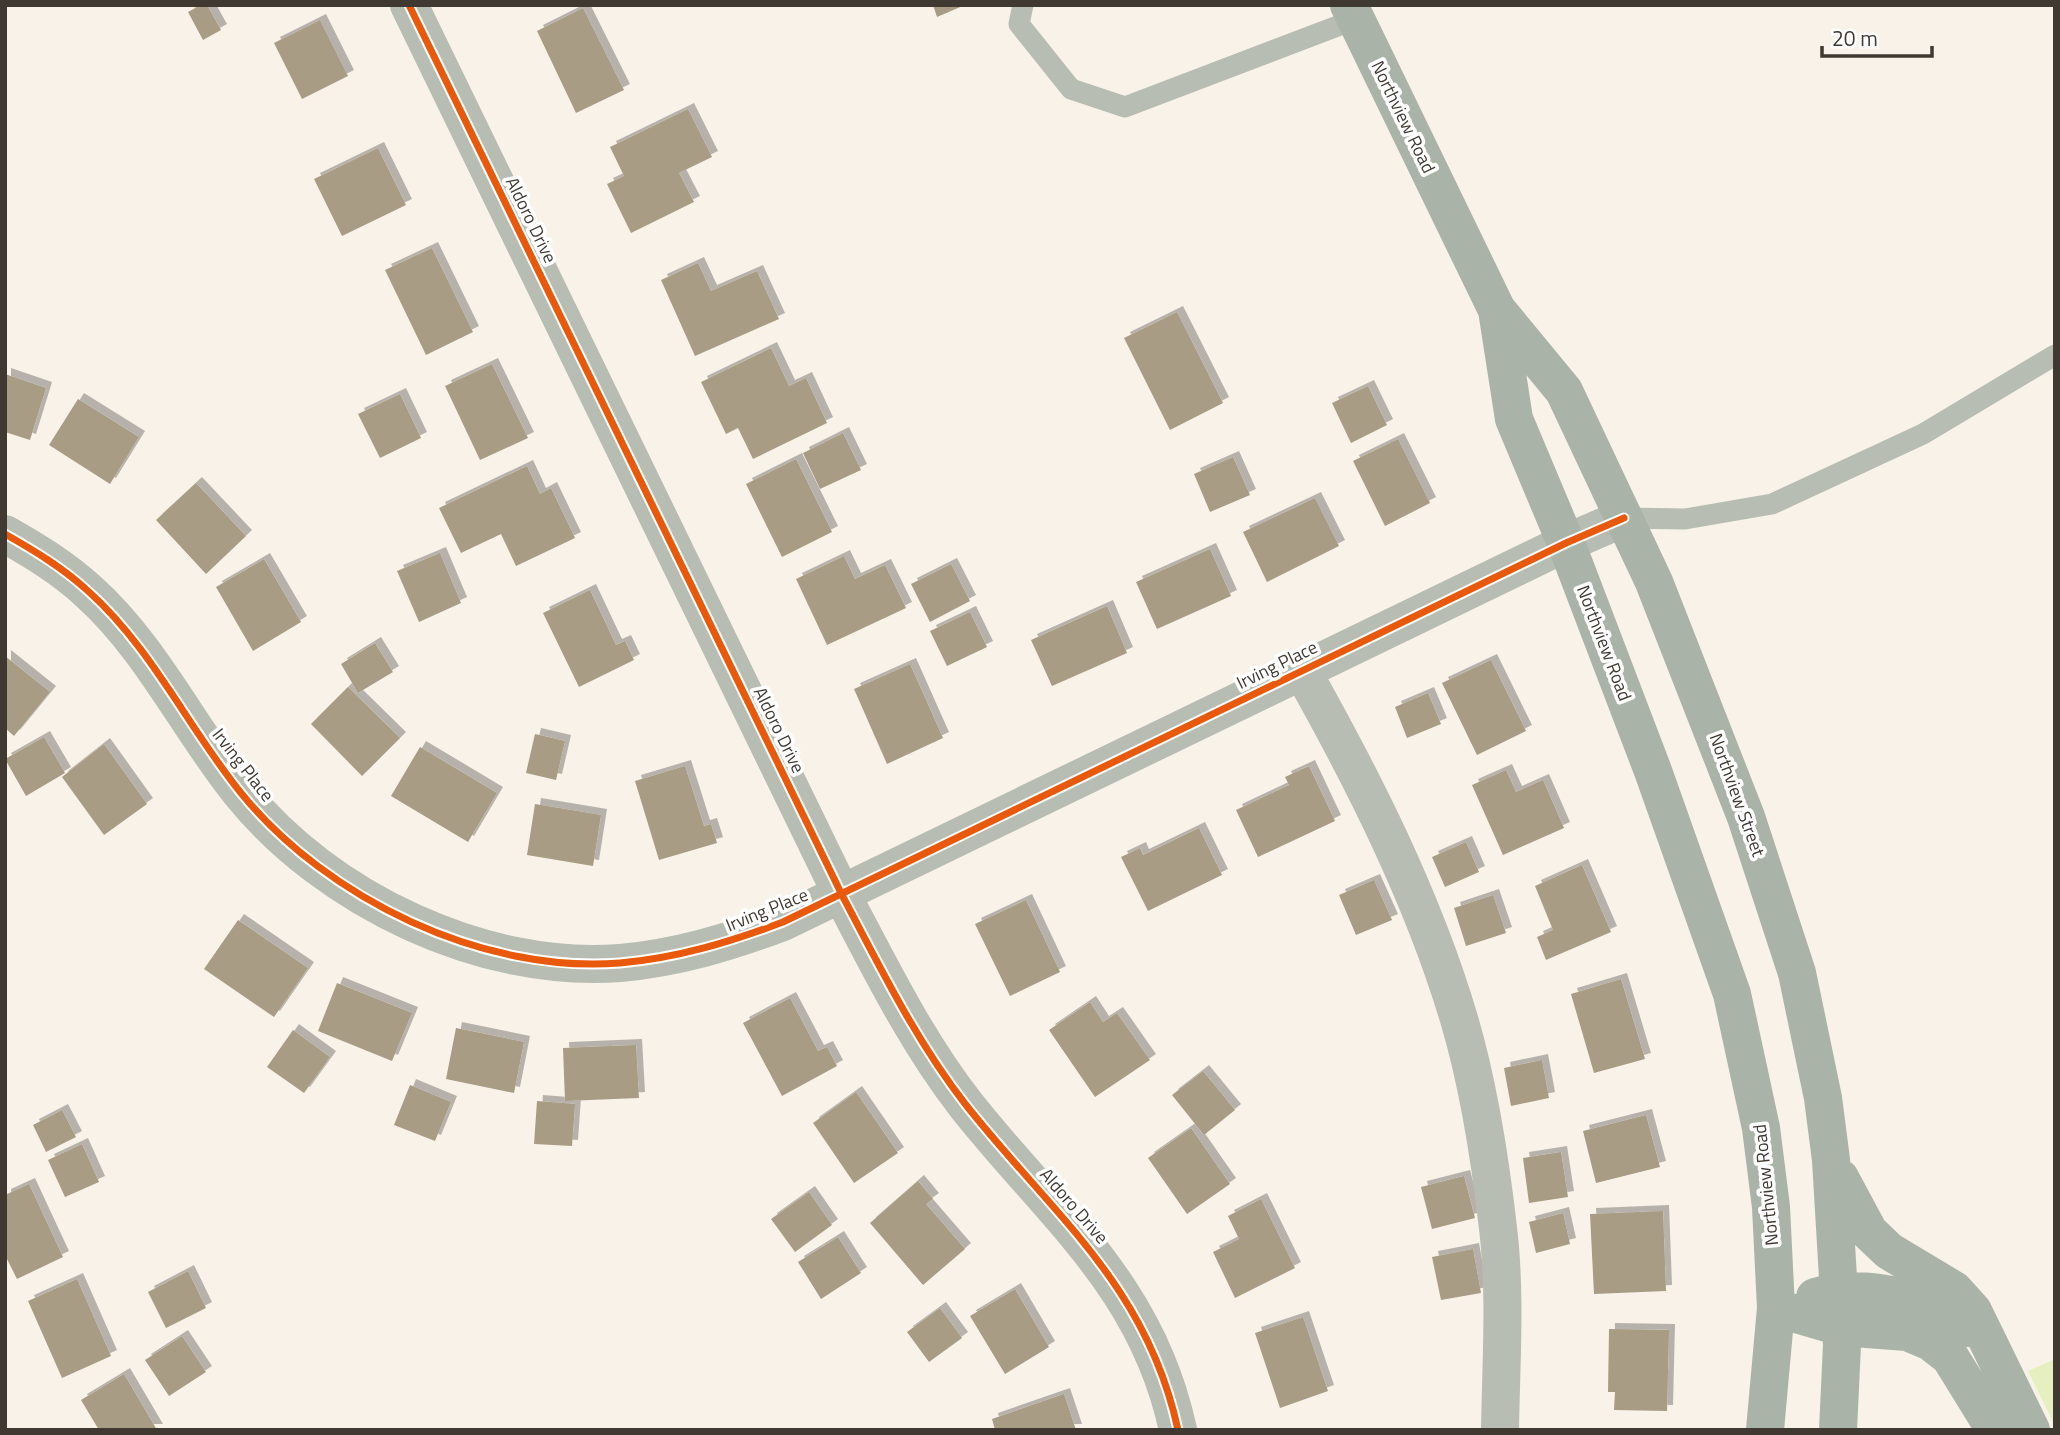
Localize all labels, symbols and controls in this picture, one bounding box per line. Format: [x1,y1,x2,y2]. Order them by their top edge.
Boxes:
scale bar [1822,14,1932,58]
text: 20 m [1832,22,1878,54]
street label: Northview Road [1365,56,1442,178]
street label: Aldoro Drive [499,172,564,267]
street label: Northview Road [1570,581,1639,705]
street label: Irving Place [1232,633,1322,696]
street label: Aldoro Drive [747,682,812,777]
street label: Irving Place [206,722,281,807]
street label: Northview Street [1703,729,1773,861]
street label: Irving Place [722,881,812,938]
street label: Northview Road [1746,1123,1785,1247]
street label: Aldoro Drive [1034,1162,1115,1250]

